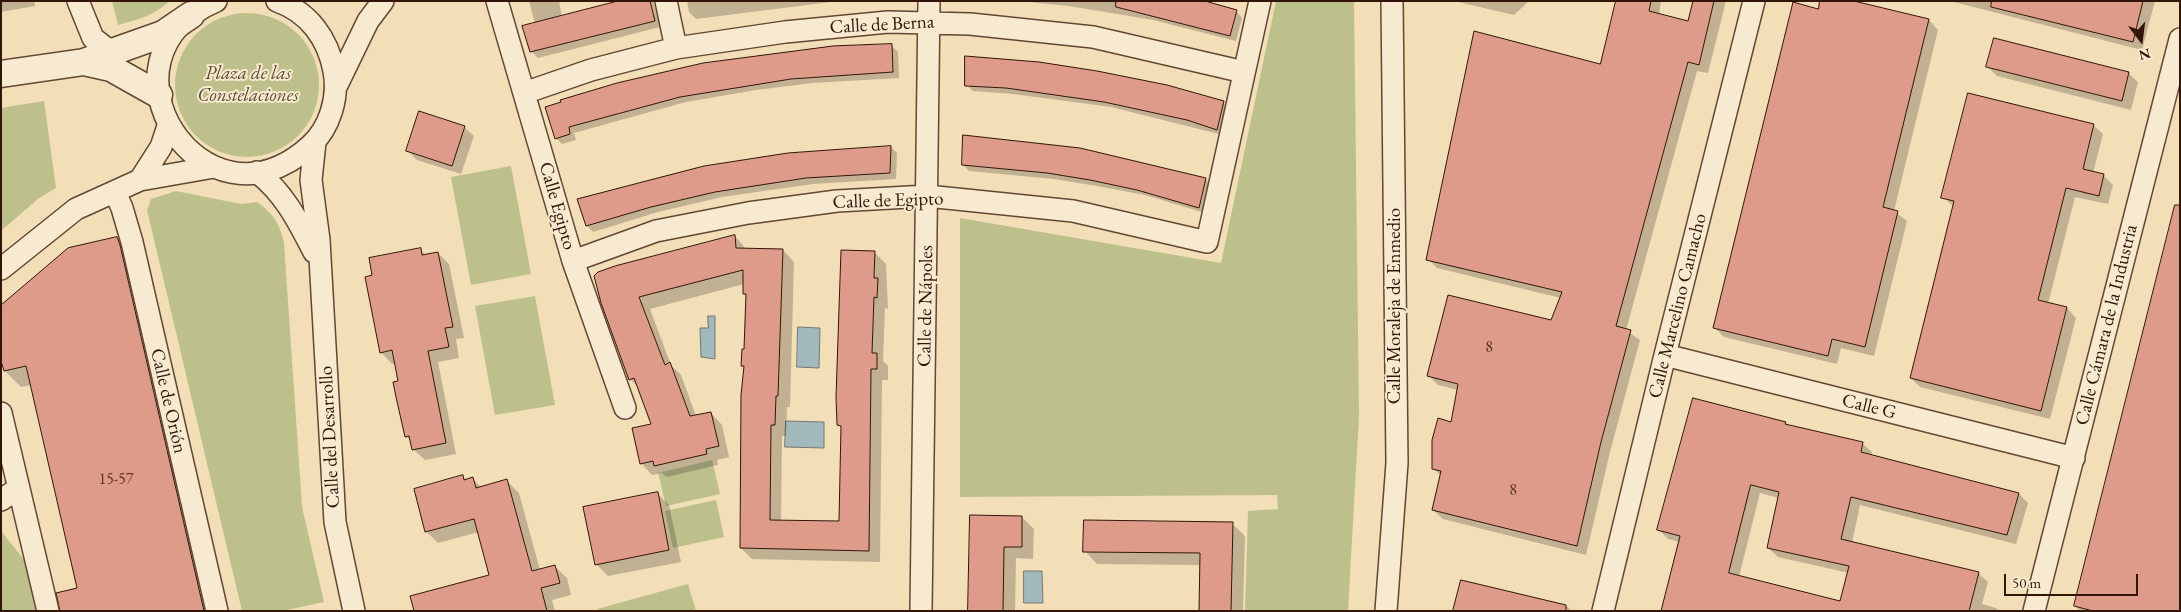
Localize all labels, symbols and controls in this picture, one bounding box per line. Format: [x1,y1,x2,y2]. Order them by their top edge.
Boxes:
street label: Calle de Berna [829,11,935,39]
north arrow [2116,15,2166,65]
text: N [2137,44,2153,65]
park label: Plaza de las Constelaciones [198,63,298,107]
street label: Calle Egipto [534,159,580,253]
street label: Calle de Egipto [832,188,944,214]
street label: Calle Moraleja de Enmedio [1384,208,1406,404]
street label: Calle Marcelino Camacho [1644,211,1712,401]
street label: Calle Cámara de la Industria [2071,222,2143,428]
street label: Calle de Nápoles [914,245,938,367]
house number: 8 [1485,338,1493,358]
street label: Calle de Orión [145,346,191,456]
street label: Calle del Desarrollo [315,365,345,509]
street label: Calle G [1839,389,1899,425]
house number: 15-57 [98,470,134,490]
house number: 8 [1509,481,1517,501]
scale bar [2006,564,2140,596]
text: 50 m [2012,573,2041,592]

